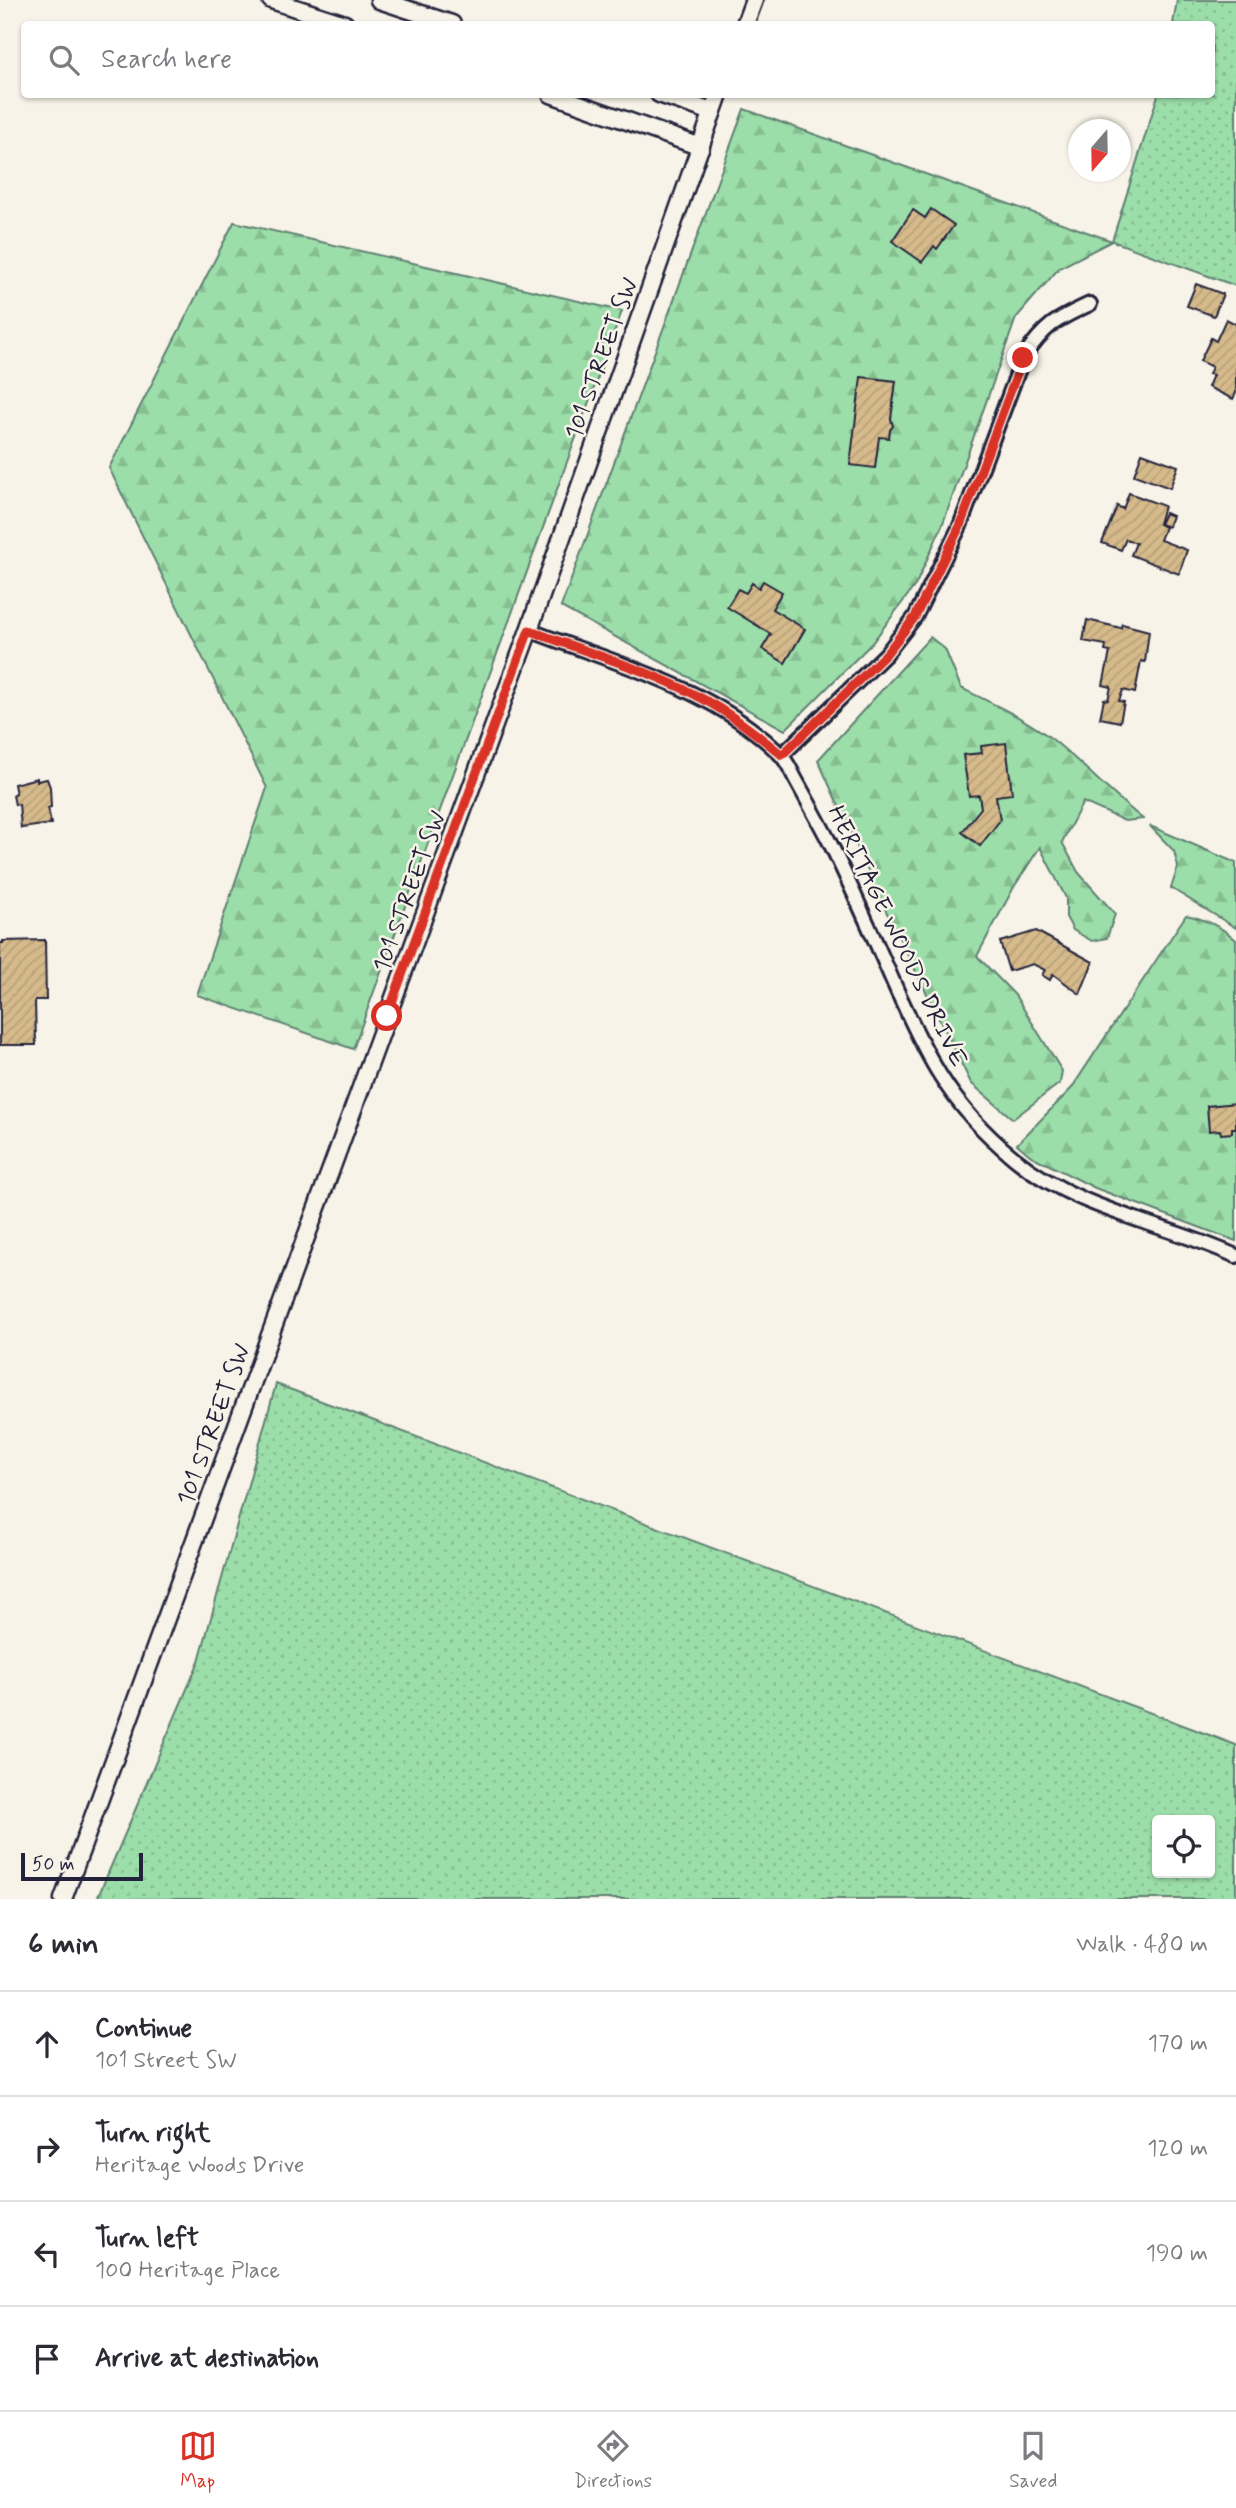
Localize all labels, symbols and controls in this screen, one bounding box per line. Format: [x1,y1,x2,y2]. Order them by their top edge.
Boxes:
search box [21,21,1215,98]
icon: search [45,41,83,79]
text: Search here [101,43,232,77]
north arrow [1068,119,1131,182]
street label: 101 STREET SW [559,274,646,443]
route end [1007,342,1038,373]
street label: HERITAGE WOODS DRIVE [820,801,974,1073]
street label: 101 STREET SW [367,807,454,976]
route start [371,1000,402,1031]
street label: 101 STREET SW [171,1340,258,1509]
map controls [1152,1815,1215,1878]
button: locate [1152,1815,1215,1878]
scale bar [21,1850,144,1882]
text: 50 m [32,1852,75,1877]
text: 6 min [28,1925,99,1964]
text: Walk · 480 m [1076,1930,1208,1960]
text: Continue [95,2012,192,2046]
icon: ahead [28,2025,66,2063]
text: 170 m [1148,2029,1208,2059]
text: 101 Street SW [95,2046,237,2076]
text: Turn right [95,2117,211,2151]
icon: right [28,2130,66,2168]
text: 120 m [1147,2134,1208,2164]
text: Heritage Woods Drive [95,2151,304,2181]
text: Turn left [95,2222,199,2256]
icon: left [28,2235,66,2273]
text: 190 m [1146,2239,1208,2269]
text: 100 Heritage Place [95,2256,280,2286]
icon: arrive [28,2340,66,2378]
text: Arrive at destination [95,2342,319,2376]
tab: Map [179,2427,217,2494]
tab: Directions [574,2427,652,2494]
tab: Saved [1009,2427,1057,2494]

